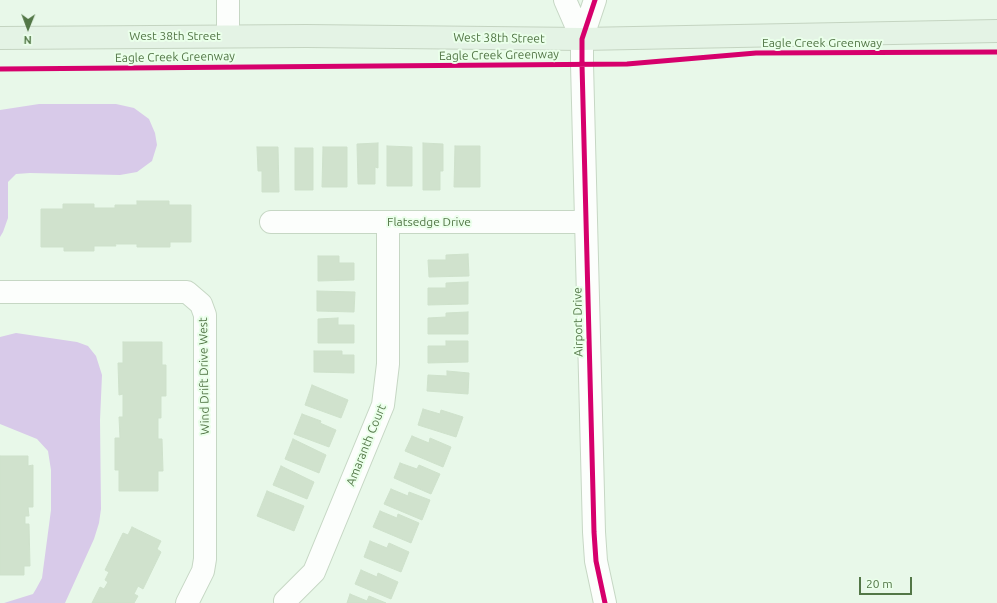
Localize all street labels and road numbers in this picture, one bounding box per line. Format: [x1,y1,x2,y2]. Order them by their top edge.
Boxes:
street label: West 38th Street [129,29,221,43]
street label: West 38th Street [453,30,545,46]
street label: Eagle Creek Greenway [762,36,882,50]
street label: Eagle Creek Greenway [439,47,559,63]
street label: Eagle Creek Greenway [115,49,235,65]
street label: Flatsedge Drive [387,215,471,229]
street label: Airport Drive [570,287,586,357]
street label: Wind Drift Drive West [196,317,212,435]
street label: Amaranth Court [343,402,389,488]

